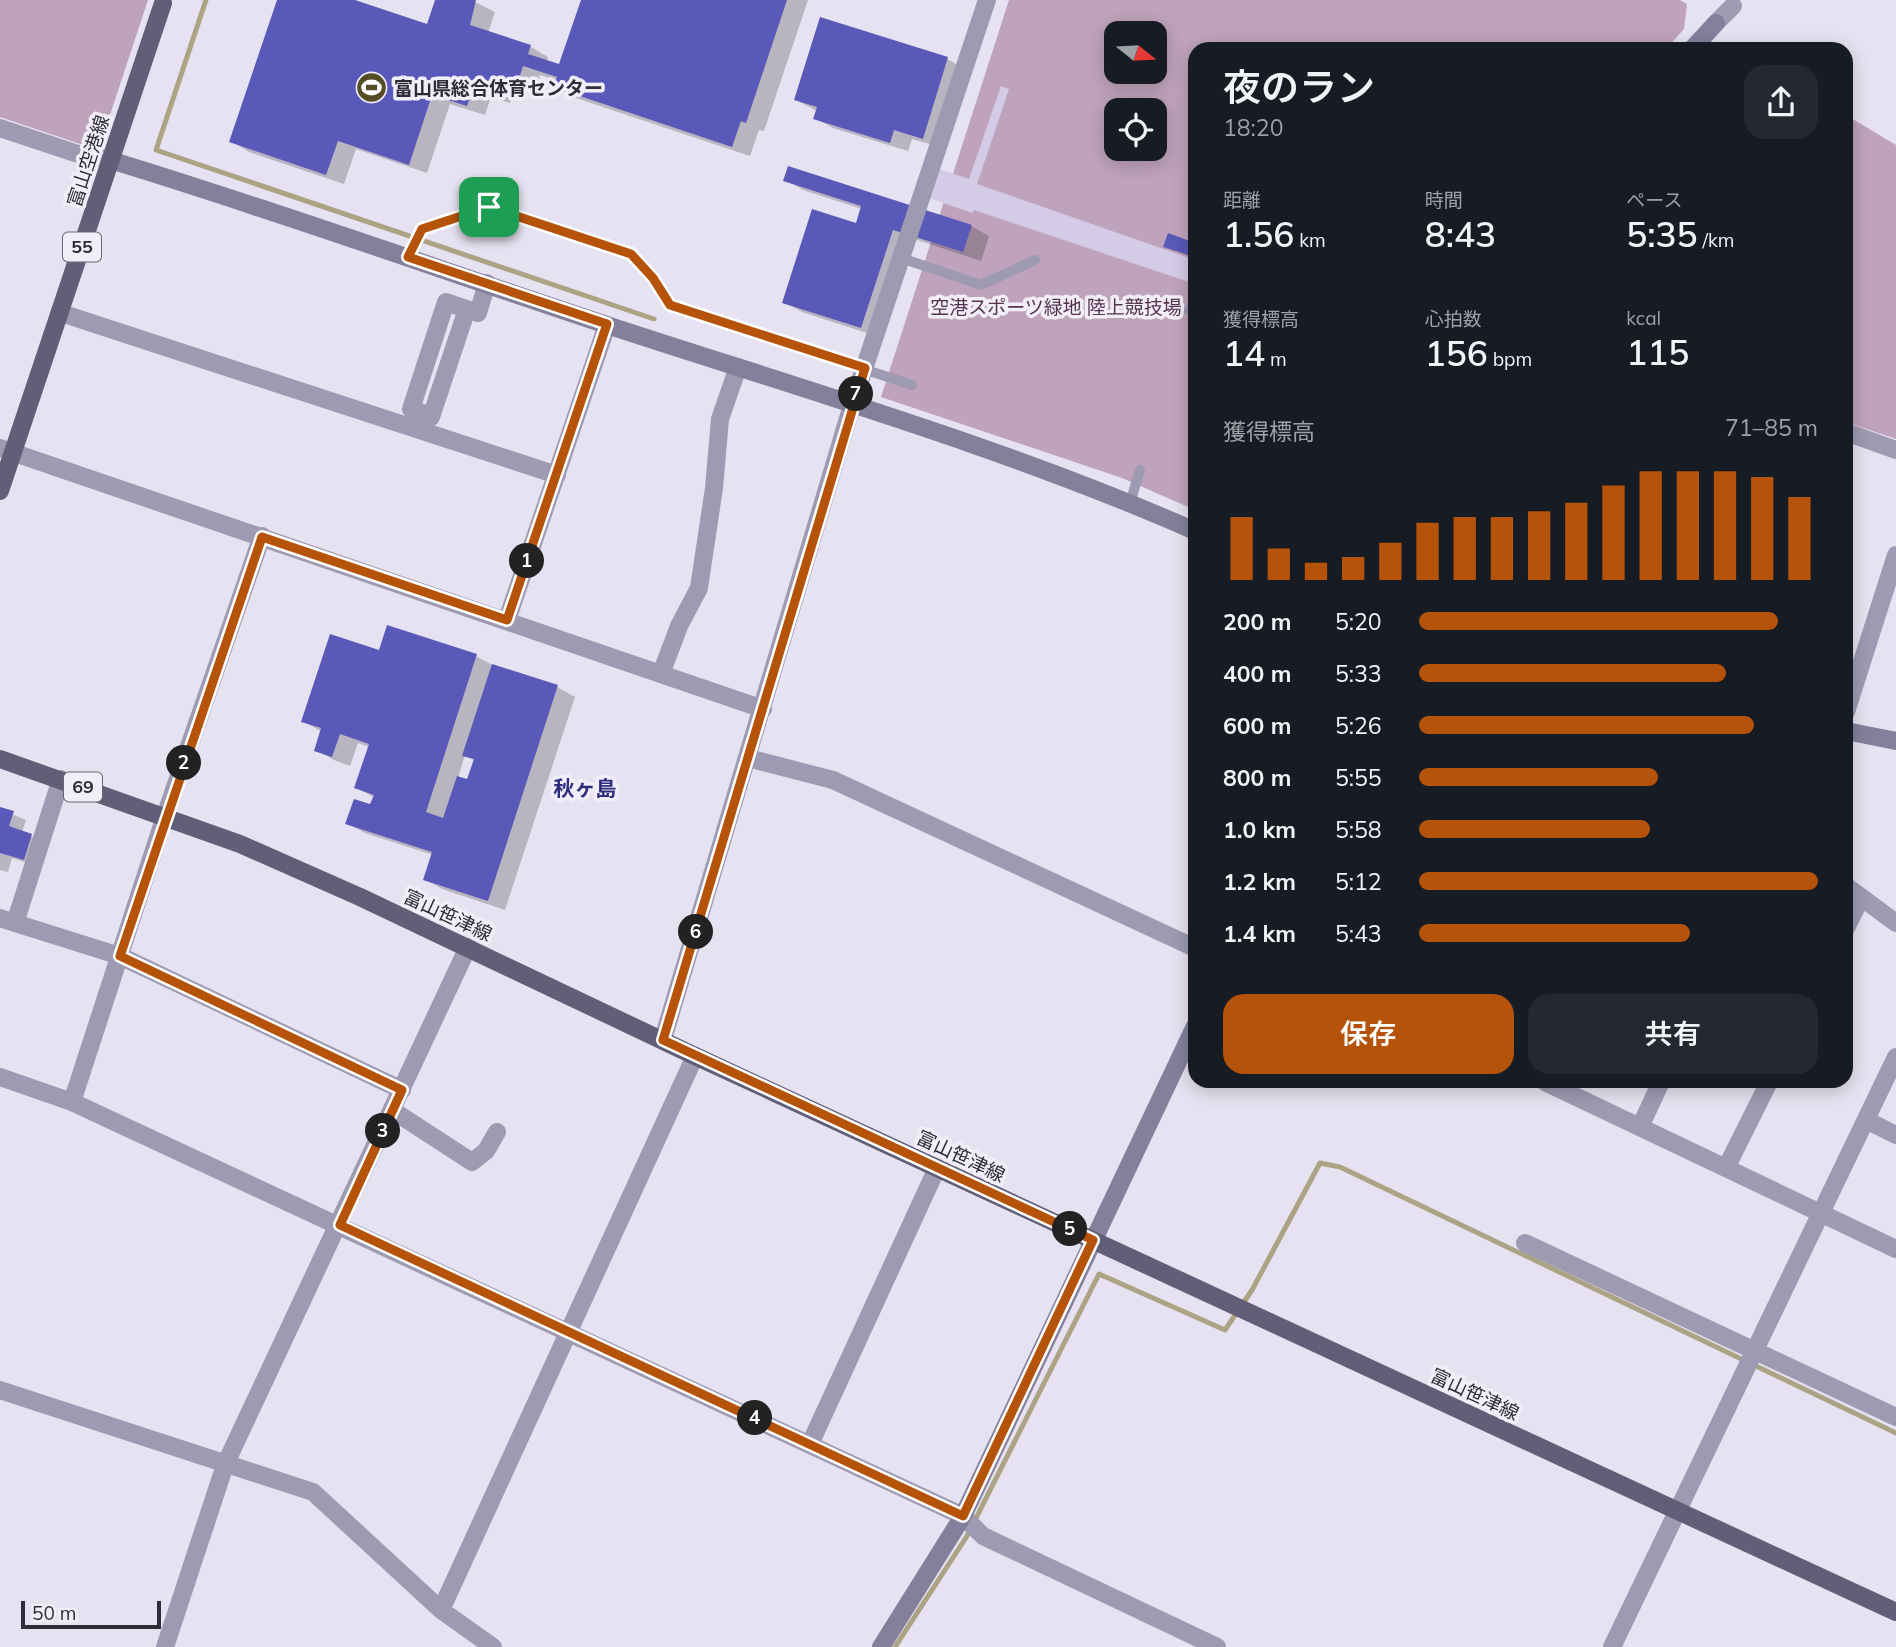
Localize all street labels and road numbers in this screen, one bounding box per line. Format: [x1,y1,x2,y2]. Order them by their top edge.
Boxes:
street label: 富山空港線 [62,112,114,210]
road number: 55 [63,232,101,262]
road number: 69 [64,772,102,802]
street label: 富山笹津線 [400,884,496,946]
street label: 富山笹津線 [913,1125,1009,1187]
street label: 富山笹津線 [1427,1363,1523,1425]

